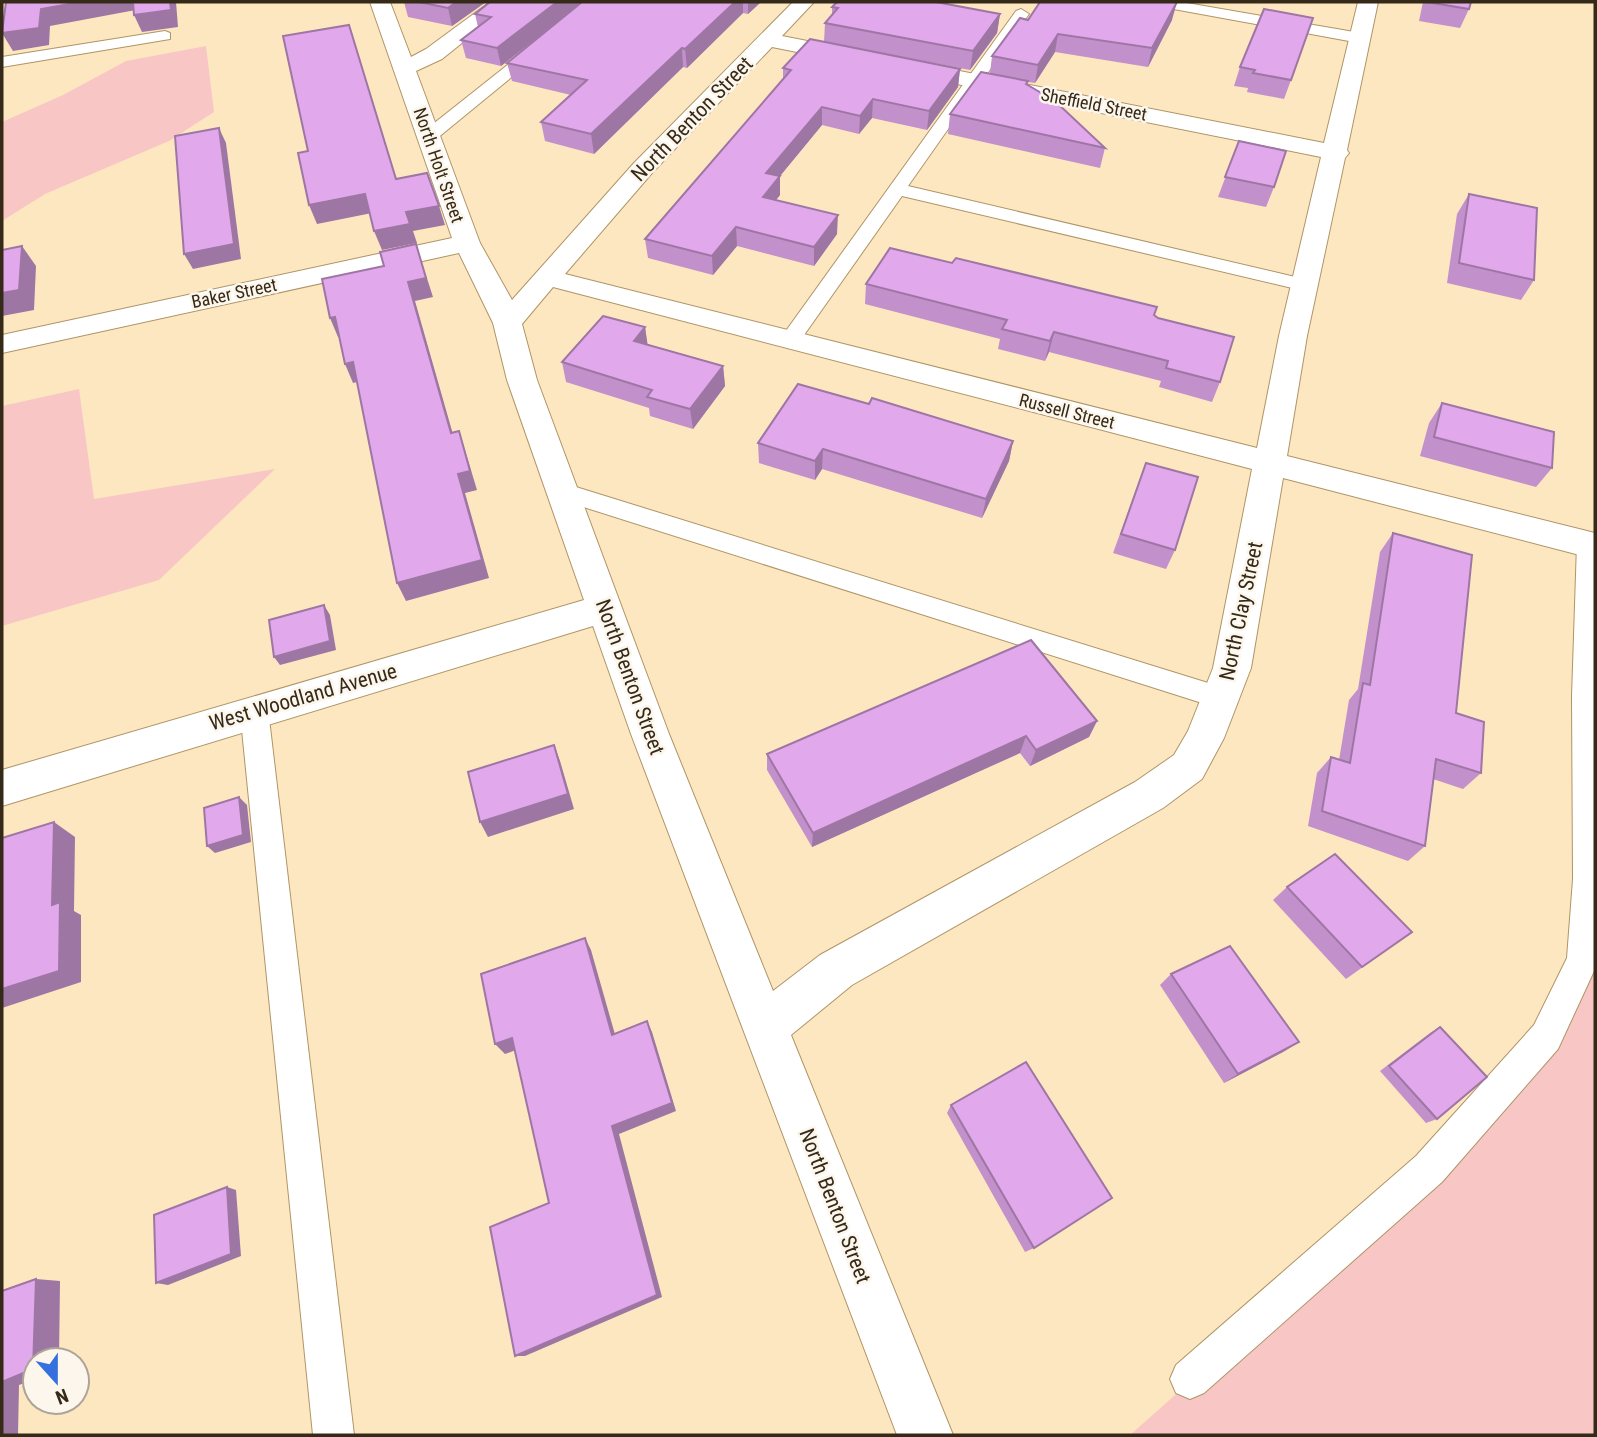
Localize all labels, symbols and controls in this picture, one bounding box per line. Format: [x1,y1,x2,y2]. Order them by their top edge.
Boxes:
street label: North Benton Street [626,52,758,186]
street label: Sheffield Street [1039,83,1149,125]
street label: North Holt Street [409,105,469,225]
street label: Baker Street [189,274,279,312]
street label: Russell Street [1017,389,1117,433]
street label: North Clay Street [1215,540,1267,682]
street label: North Benton Street [591,596,669,758]
street label: West Woodland Avenue [206,659,400,735]
street label: North Benton Street [794,1125,876,1287]
north arrow [21,1346,91,1416]
text: N [52,1384,71,1409]

